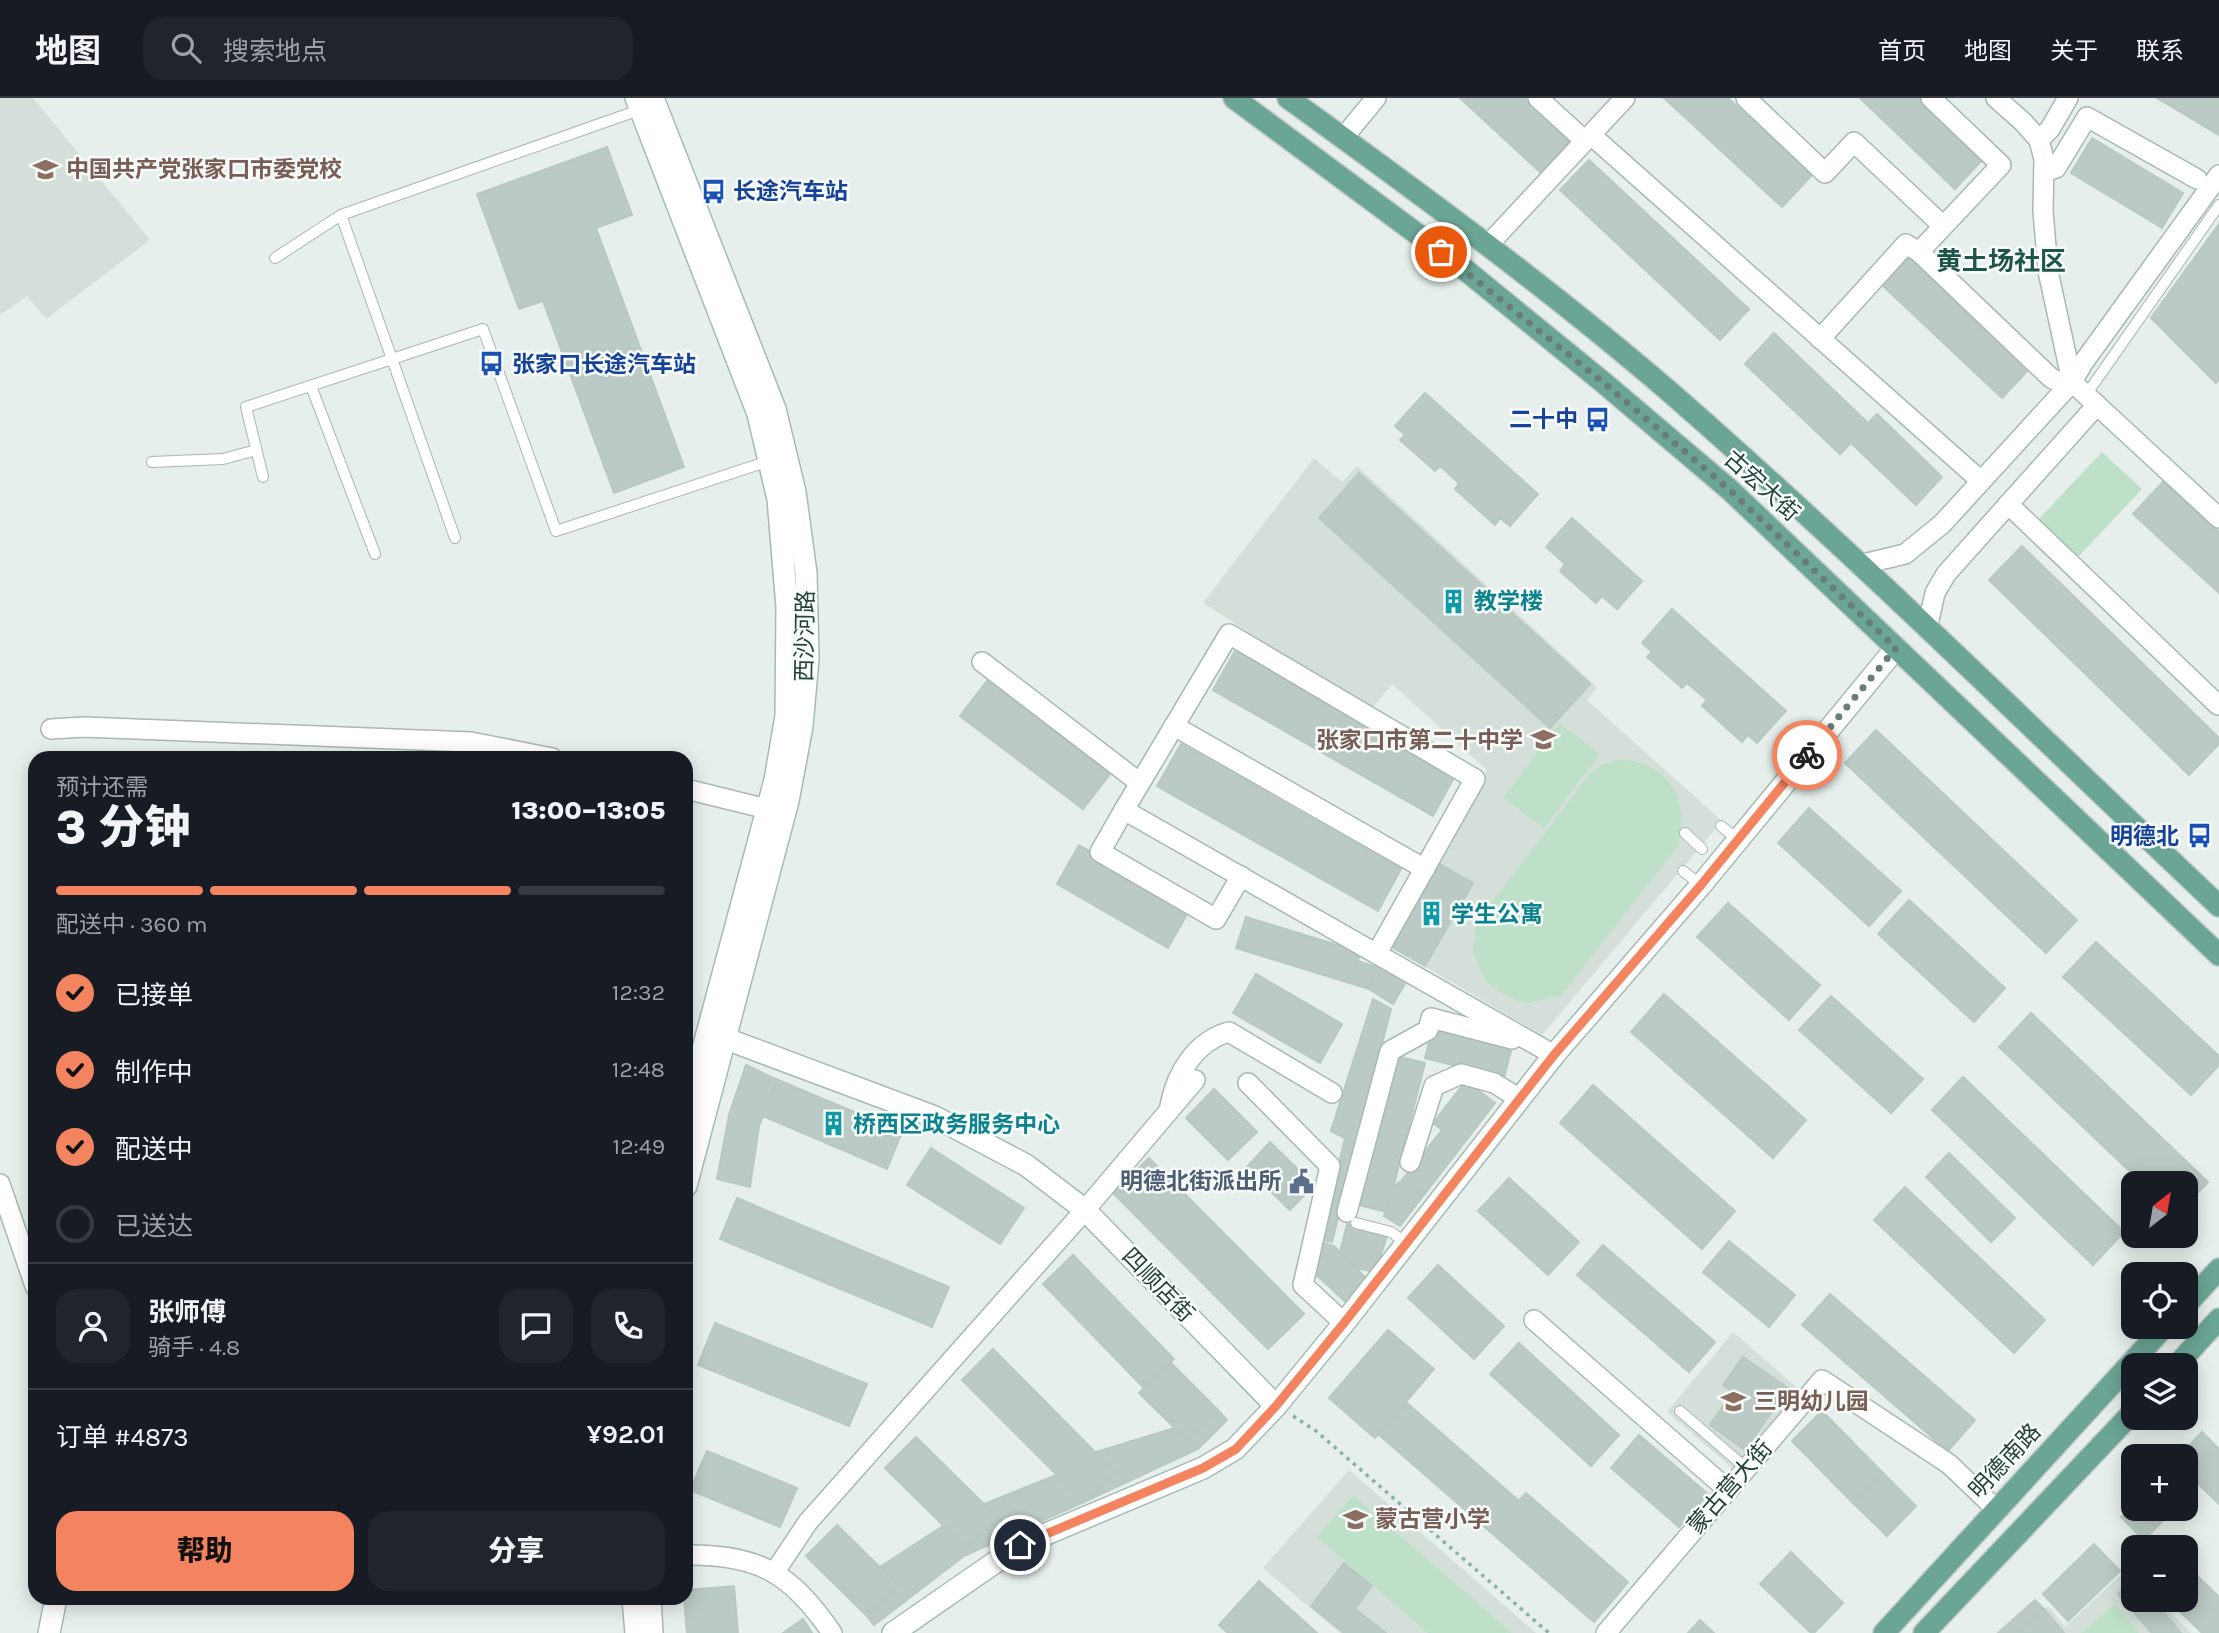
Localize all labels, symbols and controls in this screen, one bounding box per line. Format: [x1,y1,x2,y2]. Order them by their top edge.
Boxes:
search box [143,17,633,80]
icon: search [167,29,205,67]
text: 地图 [35,32,101,70]
text: 搜索地点 [223,36,327,67]
text: 首页 [1878,37,1926,65]
text: 地图 [1964,37,2012,65]
text: 关于 [2050,37,2098,65]
text: 联系 [2136,37,2184,65]
school or university icon: 中国共产党张家口市委党校 [32,155,60,183]
place label: 中国共产党张家口市委党校 [66,156,342,183]
bus stop icon: 长途汽车站 [699,177,727,205]
place label: 长途汽车站 [733,178,848,205]
pin [1411,222,1471,282]
icon: bag [1422,233,1460,271]
district label: 黄土场社区 [1936,246,2066,277]
bus stop icon: 张家口长途汽车站 [478,350,506,378]
place label: 张家口长途汽车站 [512,351,696,378]
bus stop icon: 二十中 [1584,405,1612,433]
place label: 二十中 [1509,406,1578,433]
street label: 古宏大街 [1719,445,1805,527]
building icon: 教学楼 [1440,587,1468,615]
place label: 教学楼 [1474,588,1543,615]
street label: 西沙河路 [791,590,819,682]
courier [1772,720,1842,790]
school or university icon: 张家口市第二十中学 [1529,726,1557,754]
place label: 张家口市第二十中学 [1316,727,1523,754]
icon: bike [1788,736,1826,774]
text: 预计还需 [56,774,148,801]
text: 13:00–13:05 [512,795,665,826]
text: 3 分钟 [56,801,191,855]
bus stop icon: 明德北 [2185,822,2213,850]
place label: 明德北 [2110,823,2179,850]
building icon: 学生公寓 [1417,900,1445,928]
place label: 学生公寓 [1451,901,1543,928]
text: 配送中 · 360 m [56,911,207,938]
icon: check [56,974,94,1012]
text: 12:32 [612,979,665,1006]
text: 已接单 [115,980,193,1011]
icon: check [56,1051,94,1089]
text: 12:48 [612,1056,665,1083]
text: 制作中 [115,1057,193,1088]
building icon: 桥西区政务服务中心 [819,1110,847,1138]
place label: 桥西区政务服务中心 [853,1111,1060,1138]
icon: check [56,1128,94,1166]
text: 12:49 [613,1133,665,1160]
text: 配送中 [115,1134,193,1165]
public building icon: 明德北街派出所 [1287,1167,1315,1195]
place label: 明德北街派出所 [1120,1168,1281,1195]
north arrow [2121,1171,2198,1248]
map controls [2121,1171,2198,1612]
text: 已送达 [115,1211,193,1242]
street label: 四顺店街 [1116,1243,1200,1327]
button: locate [2121,1262,2198,1339]
button: person [56,1289,130,1363]
button: chat [499,1289,573,1363]
button: phone [591,1289,665,1363]
text: 张师傅 [148,1297,226,1328]
text: 骑手 · 4.8 [148,1334,240,1361]
button: layers [2121,1353,2198,1430]
school or university icon: 三明幼儿园 [1720,1387,1748,1415]
place label: 三明幼儿园 [1754,1388,1869,1415]
street label: 明德南路 [1964,1418,2046,1504]
text: ¥92.01 [587,1419,665,1450]
text: 订单 #4873 [56,1422,189,1453]
street label: 蒙古营大街 [1682,1435,1778,1539]
button: + [2121,1444,2198,1521]
school or university icon: 蒙古营小学 [1341,1505,1369,1533]
place label: 蒙古营小学 [1375,1506,1490,1533]
button: 帮助 [56,1511,354,1591]
button: 分享 [368,1511,665,1591]
pin [990,1515,1050,1575]
icon: home [1001,1526,1039,1564]
button: − [2121,1535,2198,1612]

